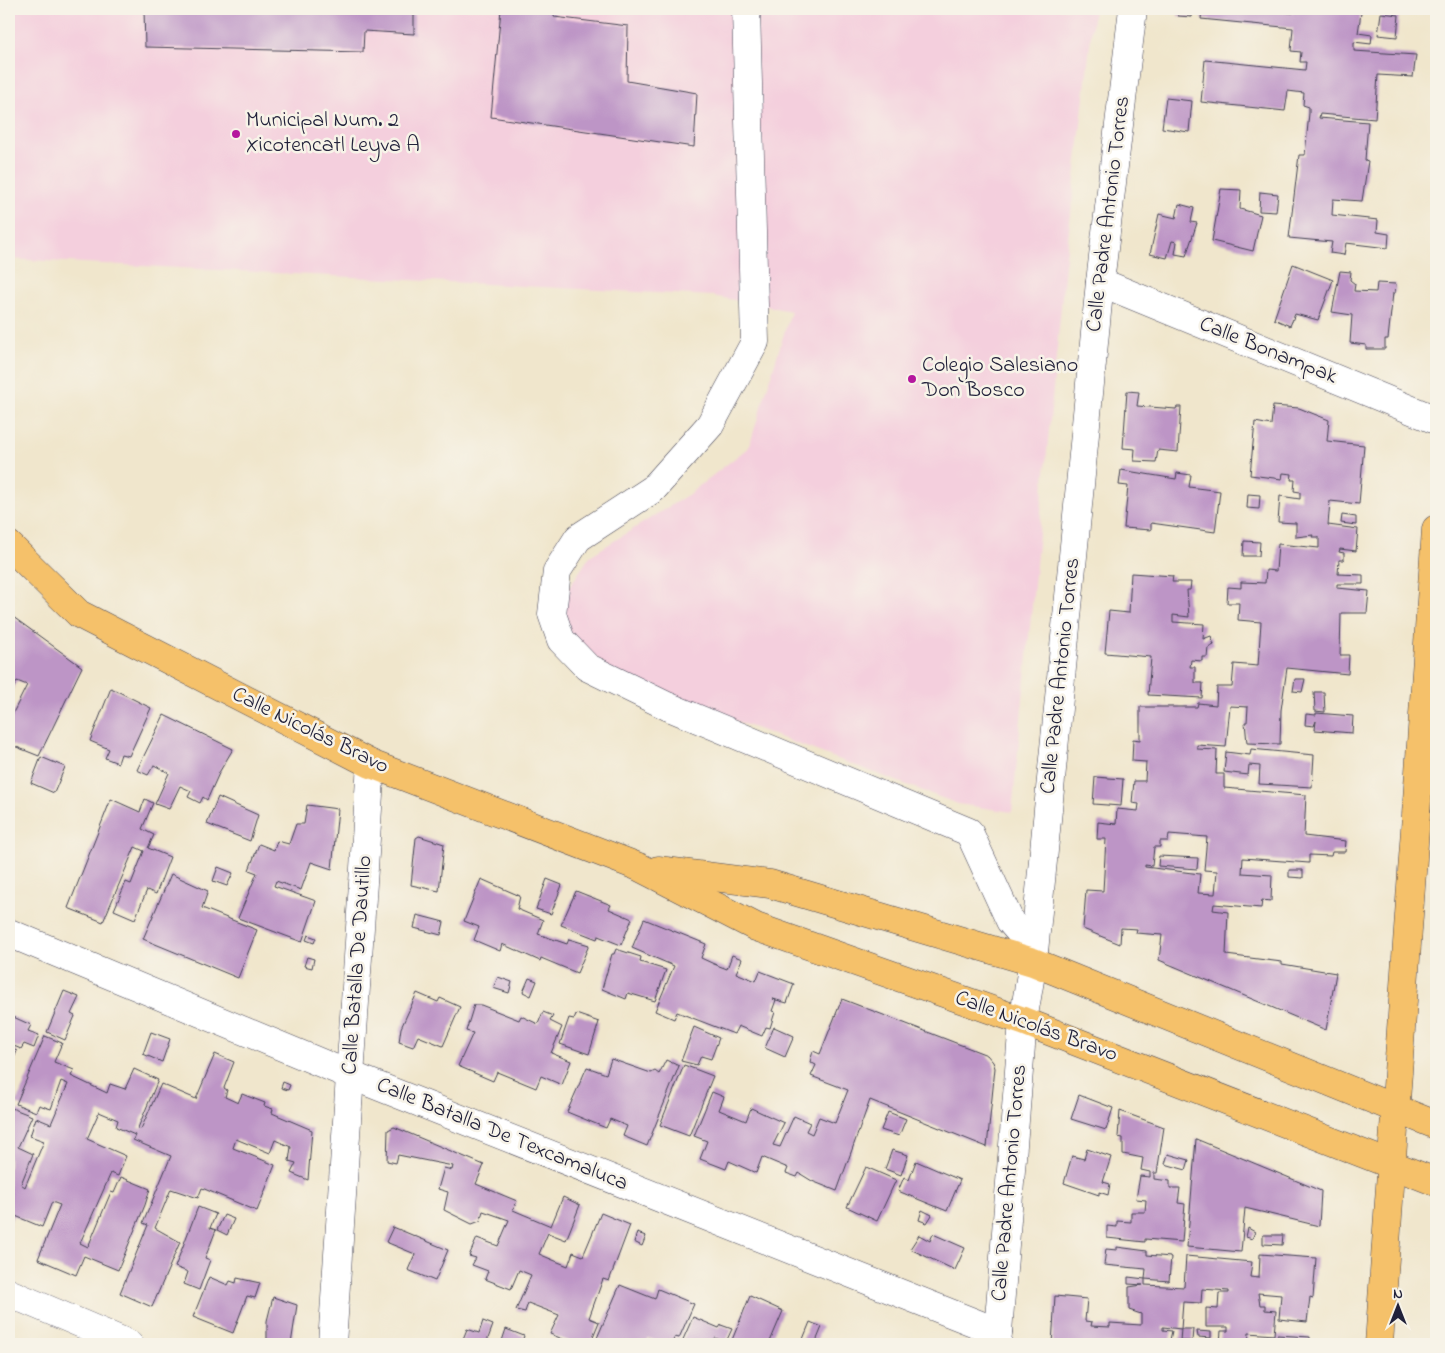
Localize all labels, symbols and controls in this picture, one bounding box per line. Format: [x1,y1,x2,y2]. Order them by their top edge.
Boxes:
street label: Calle Padre Antonio Torres [1079,94,1139,334]
place label: Municipal Num. 2 Xicotencatl Leyva A [246,105,420,163]
marker: Municipal Num. 2 Xicotencatl Leyva A [230,128,242,140]
street label: Calle Bonampak [1194,309,1342,393]
place label: Colegio Salesiano Don Bosco [921,350,1078,407]
marker: Colegio Salesiano Don Bosco [906,373,918,385]
street label: Calle Padre Antonio Torres [1033,556,1089,796]
street label: Calle Nicolás Bravo [226,679,394,783]
street label: Calle Batalla De Dautillo [334,854,382,1076]
street label: Calle Nicolás Bravo [950,983,1122,1071]
street label: Calle Padre Antonio Torres [984,1063,1036,1303]
street label: Calle Batalla De Texcamaluca [371,1070,633,1200]
north arrow [1372,1280,1422,1330]
text: N [1393,1284,1403,1305]

